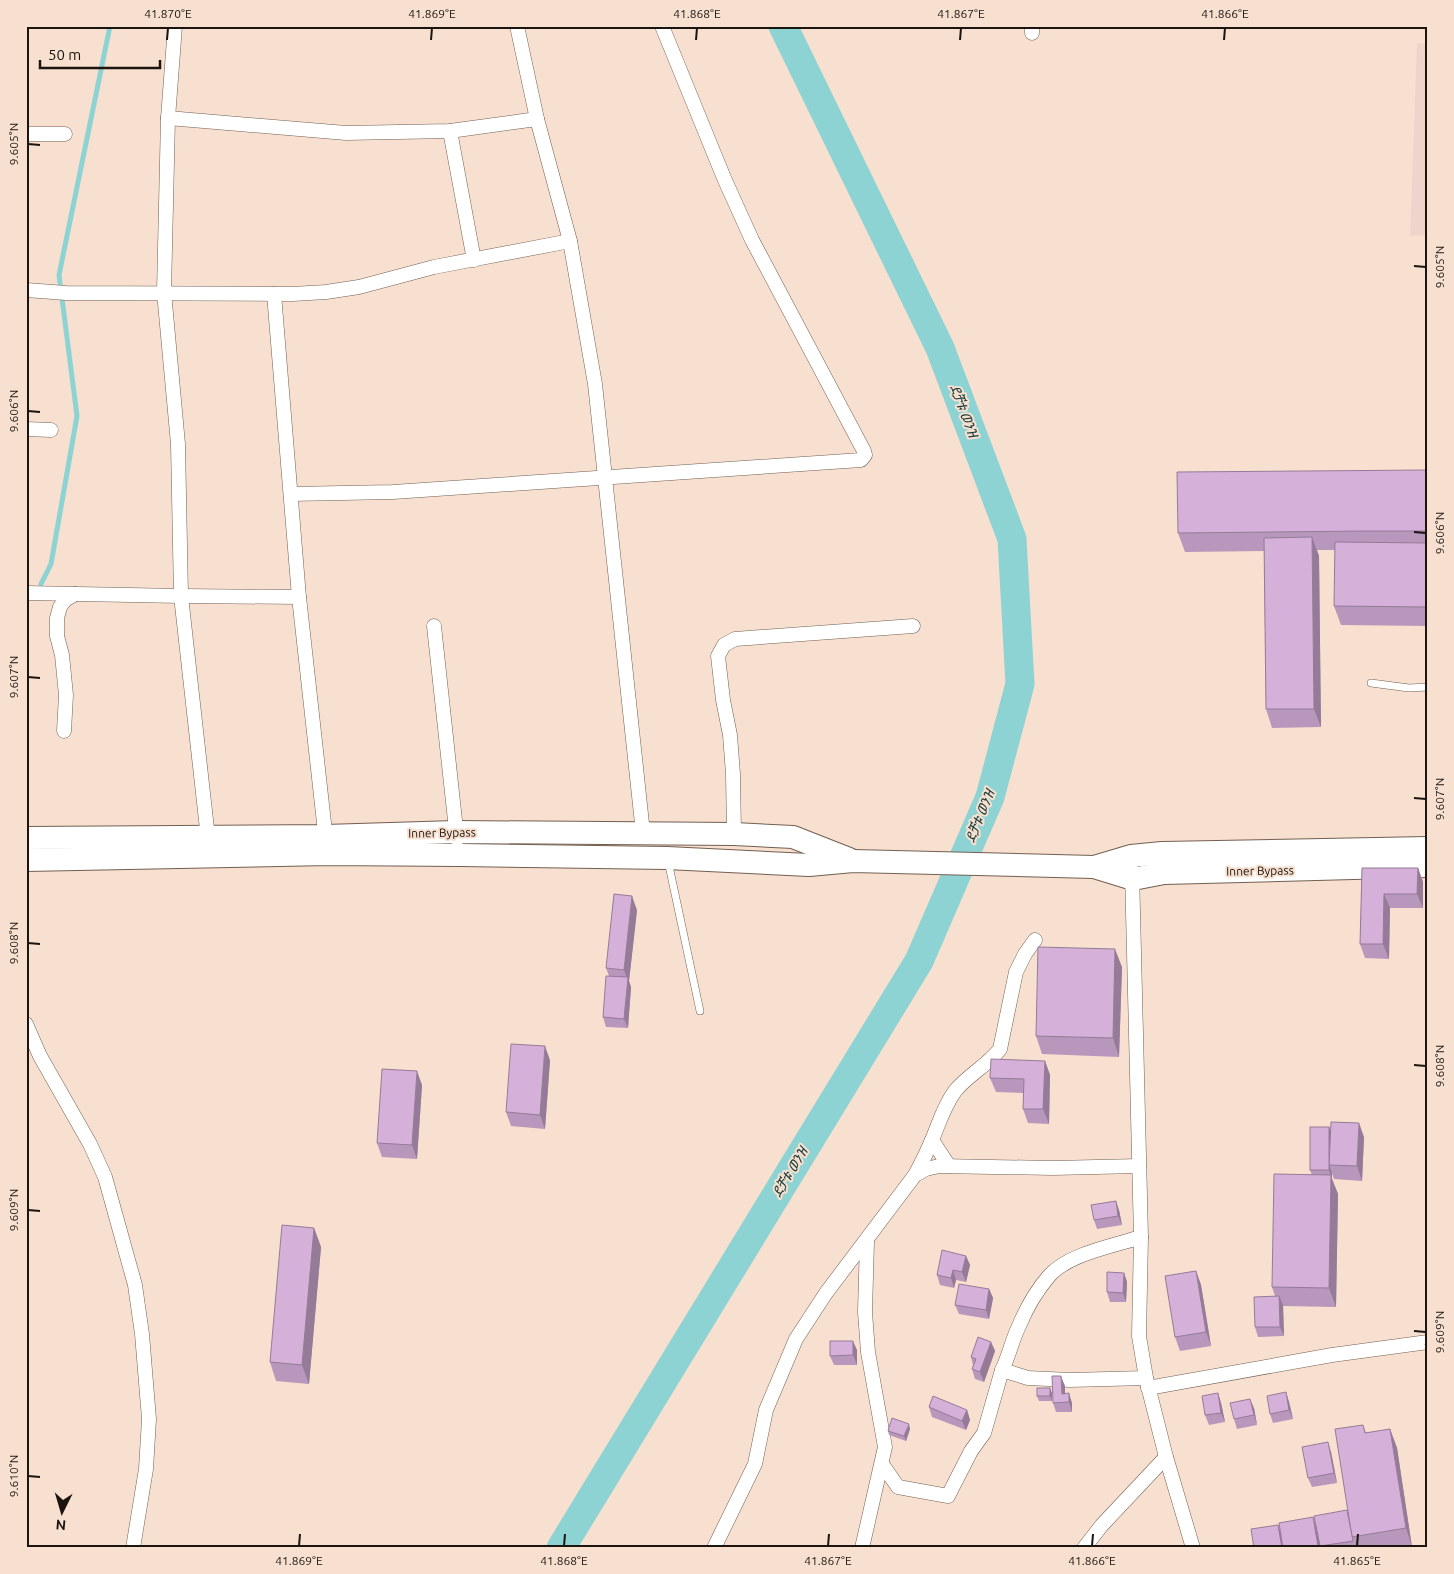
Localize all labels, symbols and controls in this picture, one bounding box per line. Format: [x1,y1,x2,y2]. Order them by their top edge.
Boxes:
text: 41.870°E [144,7,192,20]
text: 41.869°E [408,7,456,20]
text: 41.868°E [673,7,721,20]
text: 41.867°E [937,7,985,20]
text: 41.866°E [1201,7,1249,20]
scale bar [40,38,160,70]
text: 50 m [48,46,81,63]
text: 9.605°N [7,123,20,165]
text: 9.605°N [1433,246,1446,288]
water label: ደቻቱ ወንዝ [947,382,982,441]
text: 9.606°N [7,390,20,432]
text: 9.606°N [1433,512,1446,554]
text: 9.607°N [7,656,20,698]
text: 9.607°N [1433,778,1446,820]
water label: ደቻቱ ወንዝ [962,786,998,845]
street label: Inner Bypass [408,825,476,840]
street label: Inner Bypass [1226,863,1294,878]
text: 9.608°N [7,922,20,964]
text: 9.608°N [1433,1045,1446,1087]
water label: ደቻቱ ወንዝ [769,1143,812,1200]
text: 9.609°N [7,1189,20,1231]
text: 9.609°N [1433,1311,1446,1353]
text: 9.610°N [7,1455,20,1497]
north arrow [38,1486,88,1536]
text: N [55,1517,67,1533]
text: 41.869°E [275,1554,323,1567]
text: 41.868°E [540,1554,588,1567]
text: 41.867°E [804,1554,852,1567]
text: 41.866°E [1068,1554,1116,1567]
text: 41.865°E [1333,1554,1381,1567]

